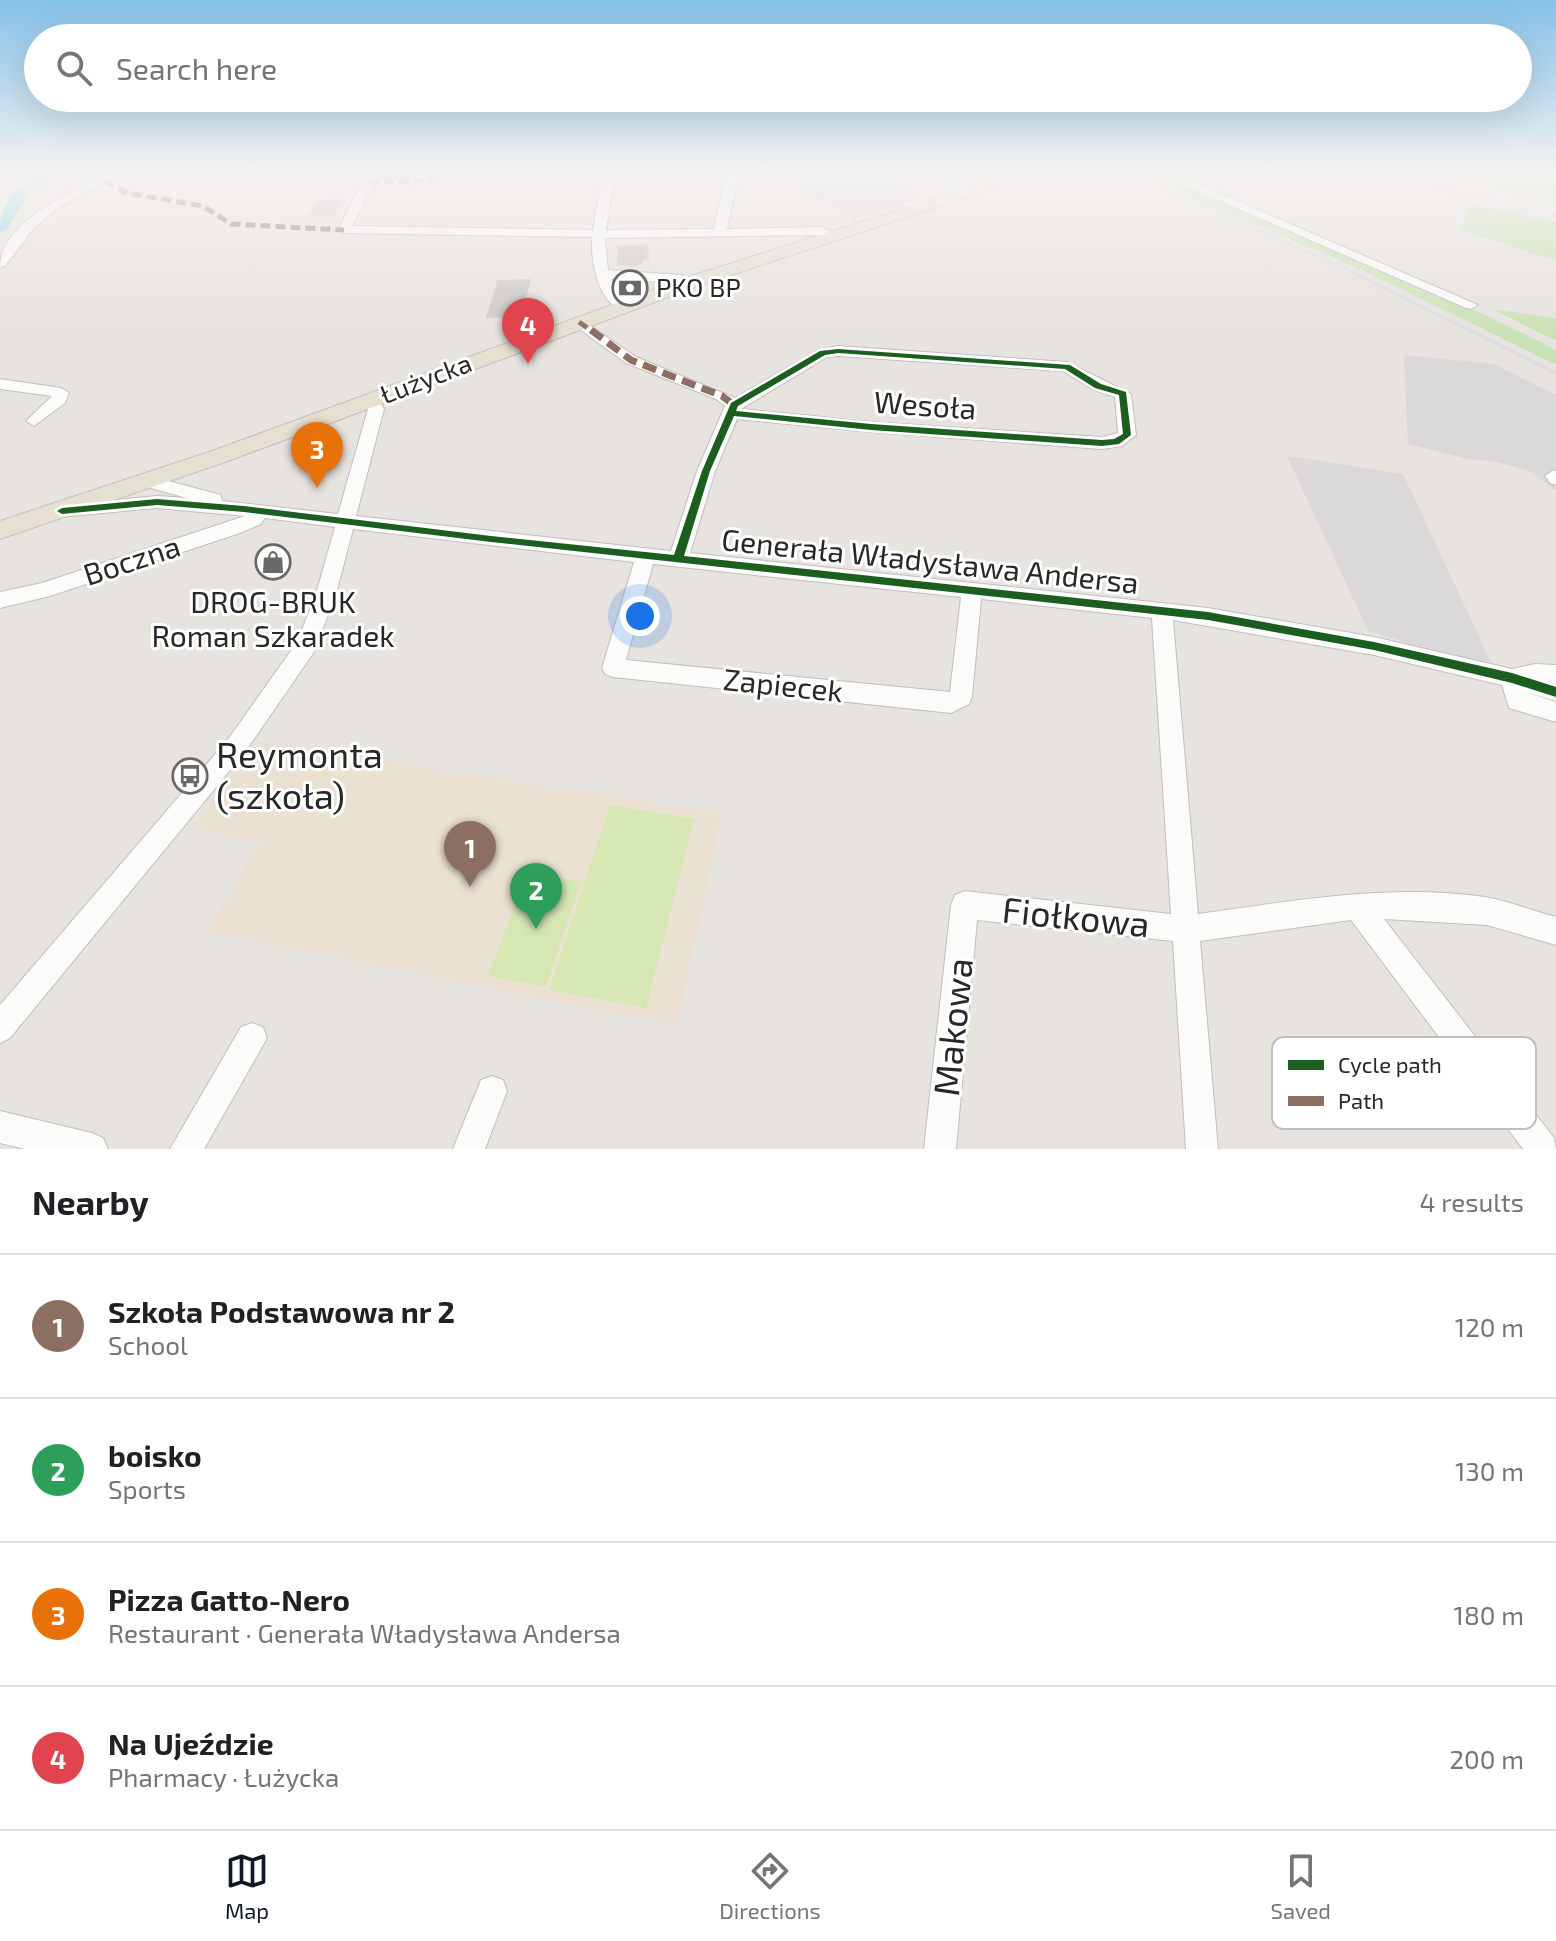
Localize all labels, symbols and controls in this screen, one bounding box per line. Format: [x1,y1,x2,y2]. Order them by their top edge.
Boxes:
search box [24,24,1532,112]
icon: search [52,46,96,90]
text: Search here [116,50,277,86]
bank icon: PKO BP [611,269,649,307]
place label: PKO BP [656,271,741,302]
pin: 4 [502,298,554,364]
street label: Łużycka [375,346,476,409]
street label: Wesoła [873,382,978,426]
pin: 3 [291,422,343,488]
street label: Generała Władysława Andersa [720,520,1141,600]
street label: Boczna [78,527,184,592]
shop icon: DROG-BRUK Roman Szkaradek [254,543,292,581]
place label: DROG-BRUK Roman Szkaradek [151,583,395,653]
your location [620,596,660,636]
street label: Zapiecek [722,660,845,708]
place label: Reymonta (szkoła) [216,732,383,816]
bus stop icon: Reymonta (szkoła) [171,757,209,795]
pin: 1 [444,821,496,887]
pin: 2 [510,863,562,929]
street label: Fiołkowa [1000,886,1152,945]
street label: Makowa [923,956,980,1098]
legend [1272,1037,1536,1129]
text: Cycle path [1338,1051,1442,1077]
text: Path [1338,1087,1384,1113]
text: Nearby [32,1181,149,1222]
text: 4 results [1419,1186,1524,1217]
text: Szkoła Podstawowa nr 2 [108,1293,455,1329]
text: 1 [52,1311,64,1342]
text: 120 m [1455,1311,1524,1342]
text: School [108,1329,188,1360]
text: boisko [108,1437,202,1473]
text: 2 [50,1455,66,1486]
text: 130 m [1455,1455,1524,1486]
text: Sports [108,1473,186,1504]
text: Pizza Gatto-Nero [108,1581,350,1617]
text: 3 [51,1599,65,1630]
text: 180 m [1454,1599,1524,1630]
text: Restaurant · Generała Władysława Andersa [108,1617,621,1648]
text: Na Ujeździe [108,1725,274,1761]
text: 4 [50,1743,66,1774]
text: 200 m [1449,1743,1524,1774]
text: Pharmacy · Łużycka [108,1761,339,1792]
tab: Map [225,1849,269,1923]
tab: Directions [719,1849,821,1923]
tab: Saved [1271,1849,1331,1923]

